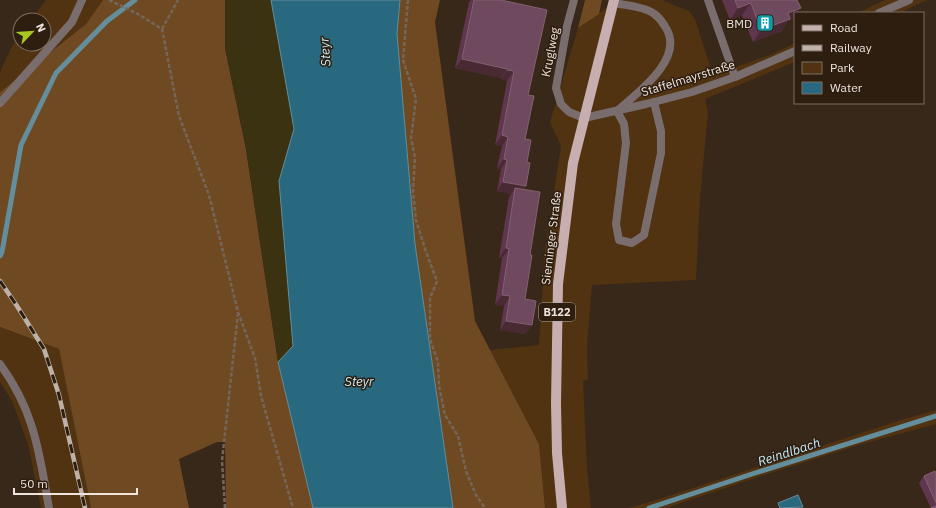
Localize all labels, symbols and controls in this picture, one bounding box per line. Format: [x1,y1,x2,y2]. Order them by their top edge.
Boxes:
north arrow [12,12,52,52]
legend [794,12,924,104]
building icon: BMD [755,13,775,33]
place label: BMD [726,16,752,31]
text: Road [830,20,858,35]
text: N [33,21,49,34]
street label: Kruglweg [538,25,562,78]
water label: Steyr [315,36,334,67]
text: Railway [830,40,872,55]
street label: Staffelmayrstraße [639,56,737,99]
text: Park [830,60,855,75]
text: Water [830,80,863,95]
street label: Sierninger Straße [538,190,564,286]
road number: B122 [539,303,575,321]
water label: Steyr [344,373,375,390]
water label: Reindlbach [756,434,822,470]
scale bar [14,470,137,496]
text: 50 m [20,476,48,491]

